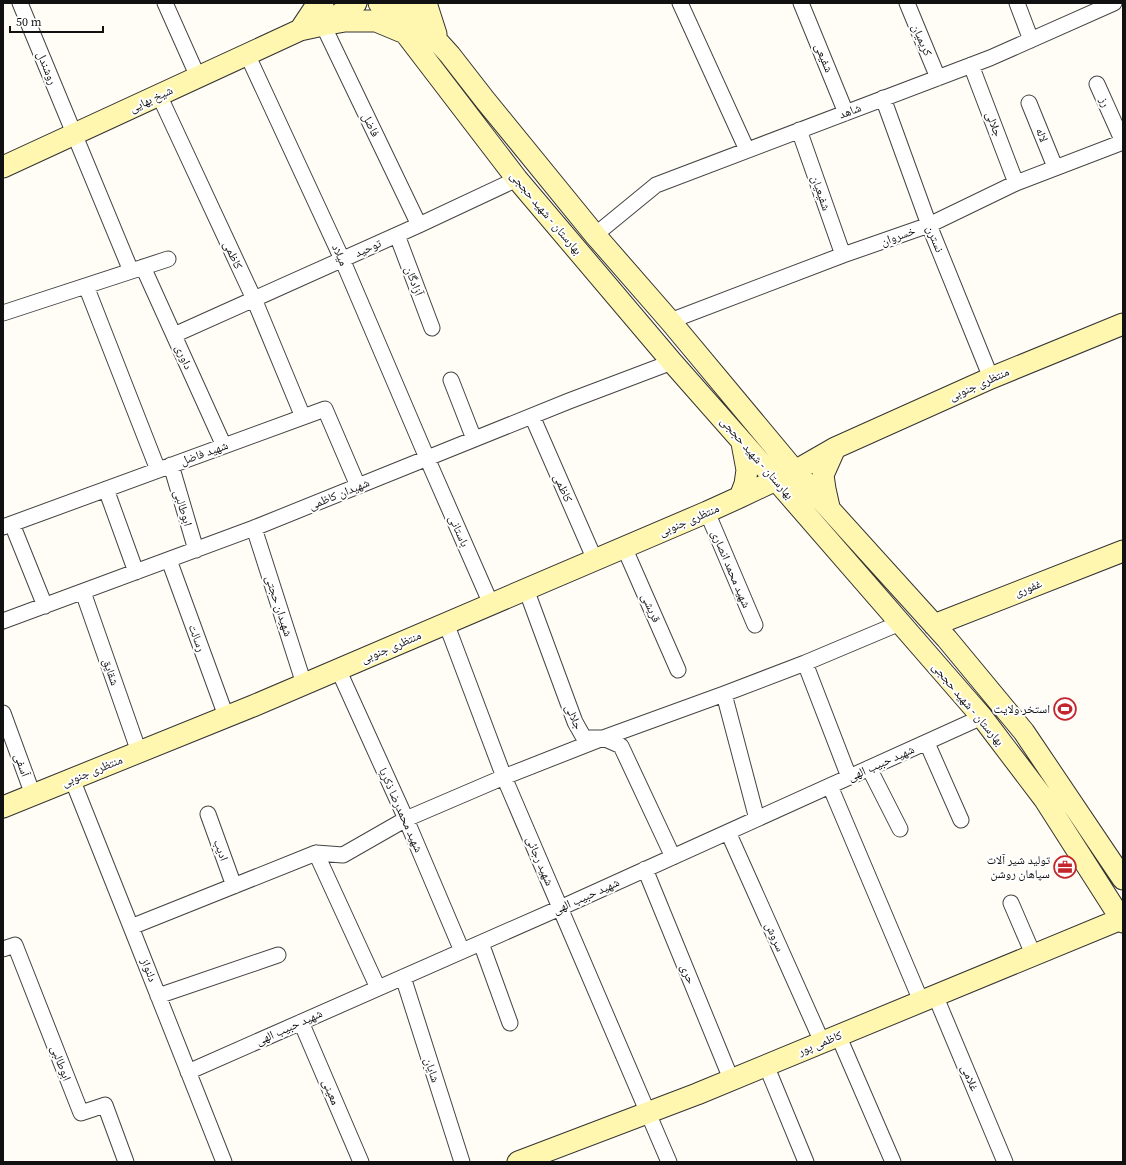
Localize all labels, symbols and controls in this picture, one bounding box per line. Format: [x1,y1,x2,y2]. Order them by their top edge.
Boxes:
scale bar [10,8,103,34]
text: 50 m [16,14,42,30]
street label: کریمیان [908,22,936,58]
street label: شفیعی [811,41,837,75]
street label: روشندل [33,49,61,87]
street label: شیخ بهایی [127,82,175,116]
street label: رز [1095,94,1114,110]
street label: شاهد [837,99,864,123]
street label: جلالی [982,109,1006,139]
street label: فاضل [358,110,384,140]
street label: لاله [1032,126,1052,144]
street label: بهارستان - شهید حججی [506,168,586,258]
street label: شفیعیان [808,173,834,213]
street label: خسروان [878,222,918,250]
street label: نسترن [922,223,948,255]
street label: توحید [352,235,384,261]
street label: کاظمی [220,238,246,272]
street label: میلاد [328,242,352,268]
street label: آزادگان [401,264,427,299]
street label: داوری [172,342,197,372]
street label: منتظری جنوبی [946,364,1012,404]
street label: بهارستان - شهید حججی [717,413,797,503]
street label: شهید فاضل [178,437,230,469]
street label: کاظمی [550,471,576,505]
street label: شهیدان کاظمی [306,475,372,513]
street label: ابوطالبی [170,488,196,528]
street label: منتظری جنوبی [656,500,722,540]
street label: باستانی [445,513,473,549]
street label: شهید محمد انصاری [707,528,755,610]
street label: شهیدان حجتی [262,573,296,639]
street label: غفوری [1012,575,1044,601]
street label: قریشی [638,591,664,625]
street label: رسالت [185,622,209,654]
street label: منتظری جنوبی [358,627,424,667]
street label: شقایق [99,656,123,688]
street label: بهارستان - شهید حججی [928,659,1008,749]
sports icon: استخر ولایت [1052,696,1078,722]
place label: استخر ولایت [994,701,1050,717]
street label: جلالی [561,702,587,732]
street label: شهید حبیب الهی [845,741,917,785]
street label: آسفی [10,751,34,780]
street label: منتظری جنوبی [59,752,125,790]
street label: شهید محمدرضا ذکریا [375,765,427,855]
street label: شهید رجائی [522,834,558,888]
street label: ادیب [210,837,232,863]
place label: تولید شیر آلات سپاهان روشن [987,852,1050,882]
office icon: تولید شیر آلات سپاهان روشن [1052,854,1078,880]
street label: شهید حبیب الهی [550,874,622,918]
street label: سروش [761,920,789,954]
street label: دلنواز [137,955,161,984]
street label: حری [677,962,699,987]
street label: شهید حبیب الهی [253,1005,325,1049]
street label: کاظمی پور [795,1027,844,1059]
street label: ابوطالبی [47,1043,75,1083]
street label: شایان [421,1056,444,1085]
street label: غلامی [957,1062,983,1094]
street label: معینی [318,1077,344,1107]

